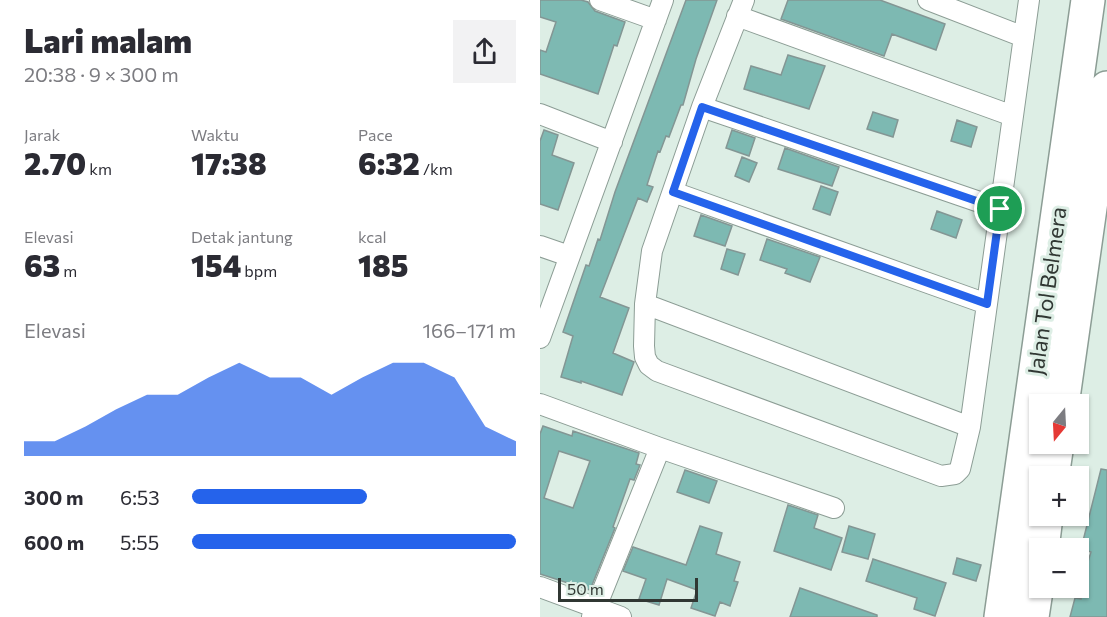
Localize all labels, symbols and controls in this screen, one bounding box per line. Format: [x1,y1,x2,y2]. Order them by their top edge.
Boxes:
text: Lari malam [24,19,192,60]
button: share [453,20,516,83]
text: 20:38 · 9 × 300 m [24,62,179,86]
text: Jarak [24,125,60,144]
text: Waktu [191,125,239,144]
text: Pace [358,125,393,144]
text: 2.70 [24,144,86,181]
text: 17:38 [191,144,267,181]
text: 6:32 [358,144,420,181]
text: km [86,159,112,178]
text: /km [420,159,453,178]
pin [974,183,1025,234]
icon: arrive [983,192,1016,225]
street label: Jalan Tol Belmera [1021,205,1072,377]
text: Elevasi [24,227,74,246]
text: Detak jantung [191,227,293,246]
text: kcal [358,227,387,246]
text: 63 [24,246,60,283]
text: 154 [191,246,241,283]
text: 185 [358,246,408,283]
text: m [60,261,77,280]
text: bpm [241,261,277,280]
text: Elevasi [24,318,86,342]
text: 166–171 m [422,318,516,342]
north arrow [1029,394,1089,454]
map controls [1029,394,1089,598]
button: + [1029,466,1089,526]
text: 300 m [24,485,84,509]
text: 6:53 [120,485,160,509]
text: 600 m [24,530,84,554]
text: 5:55 [120,530,159,554]
button: − [1029,538,1089,598]
scale bar [558,575,698,602]
text: 50 m [567,579,604,598]

